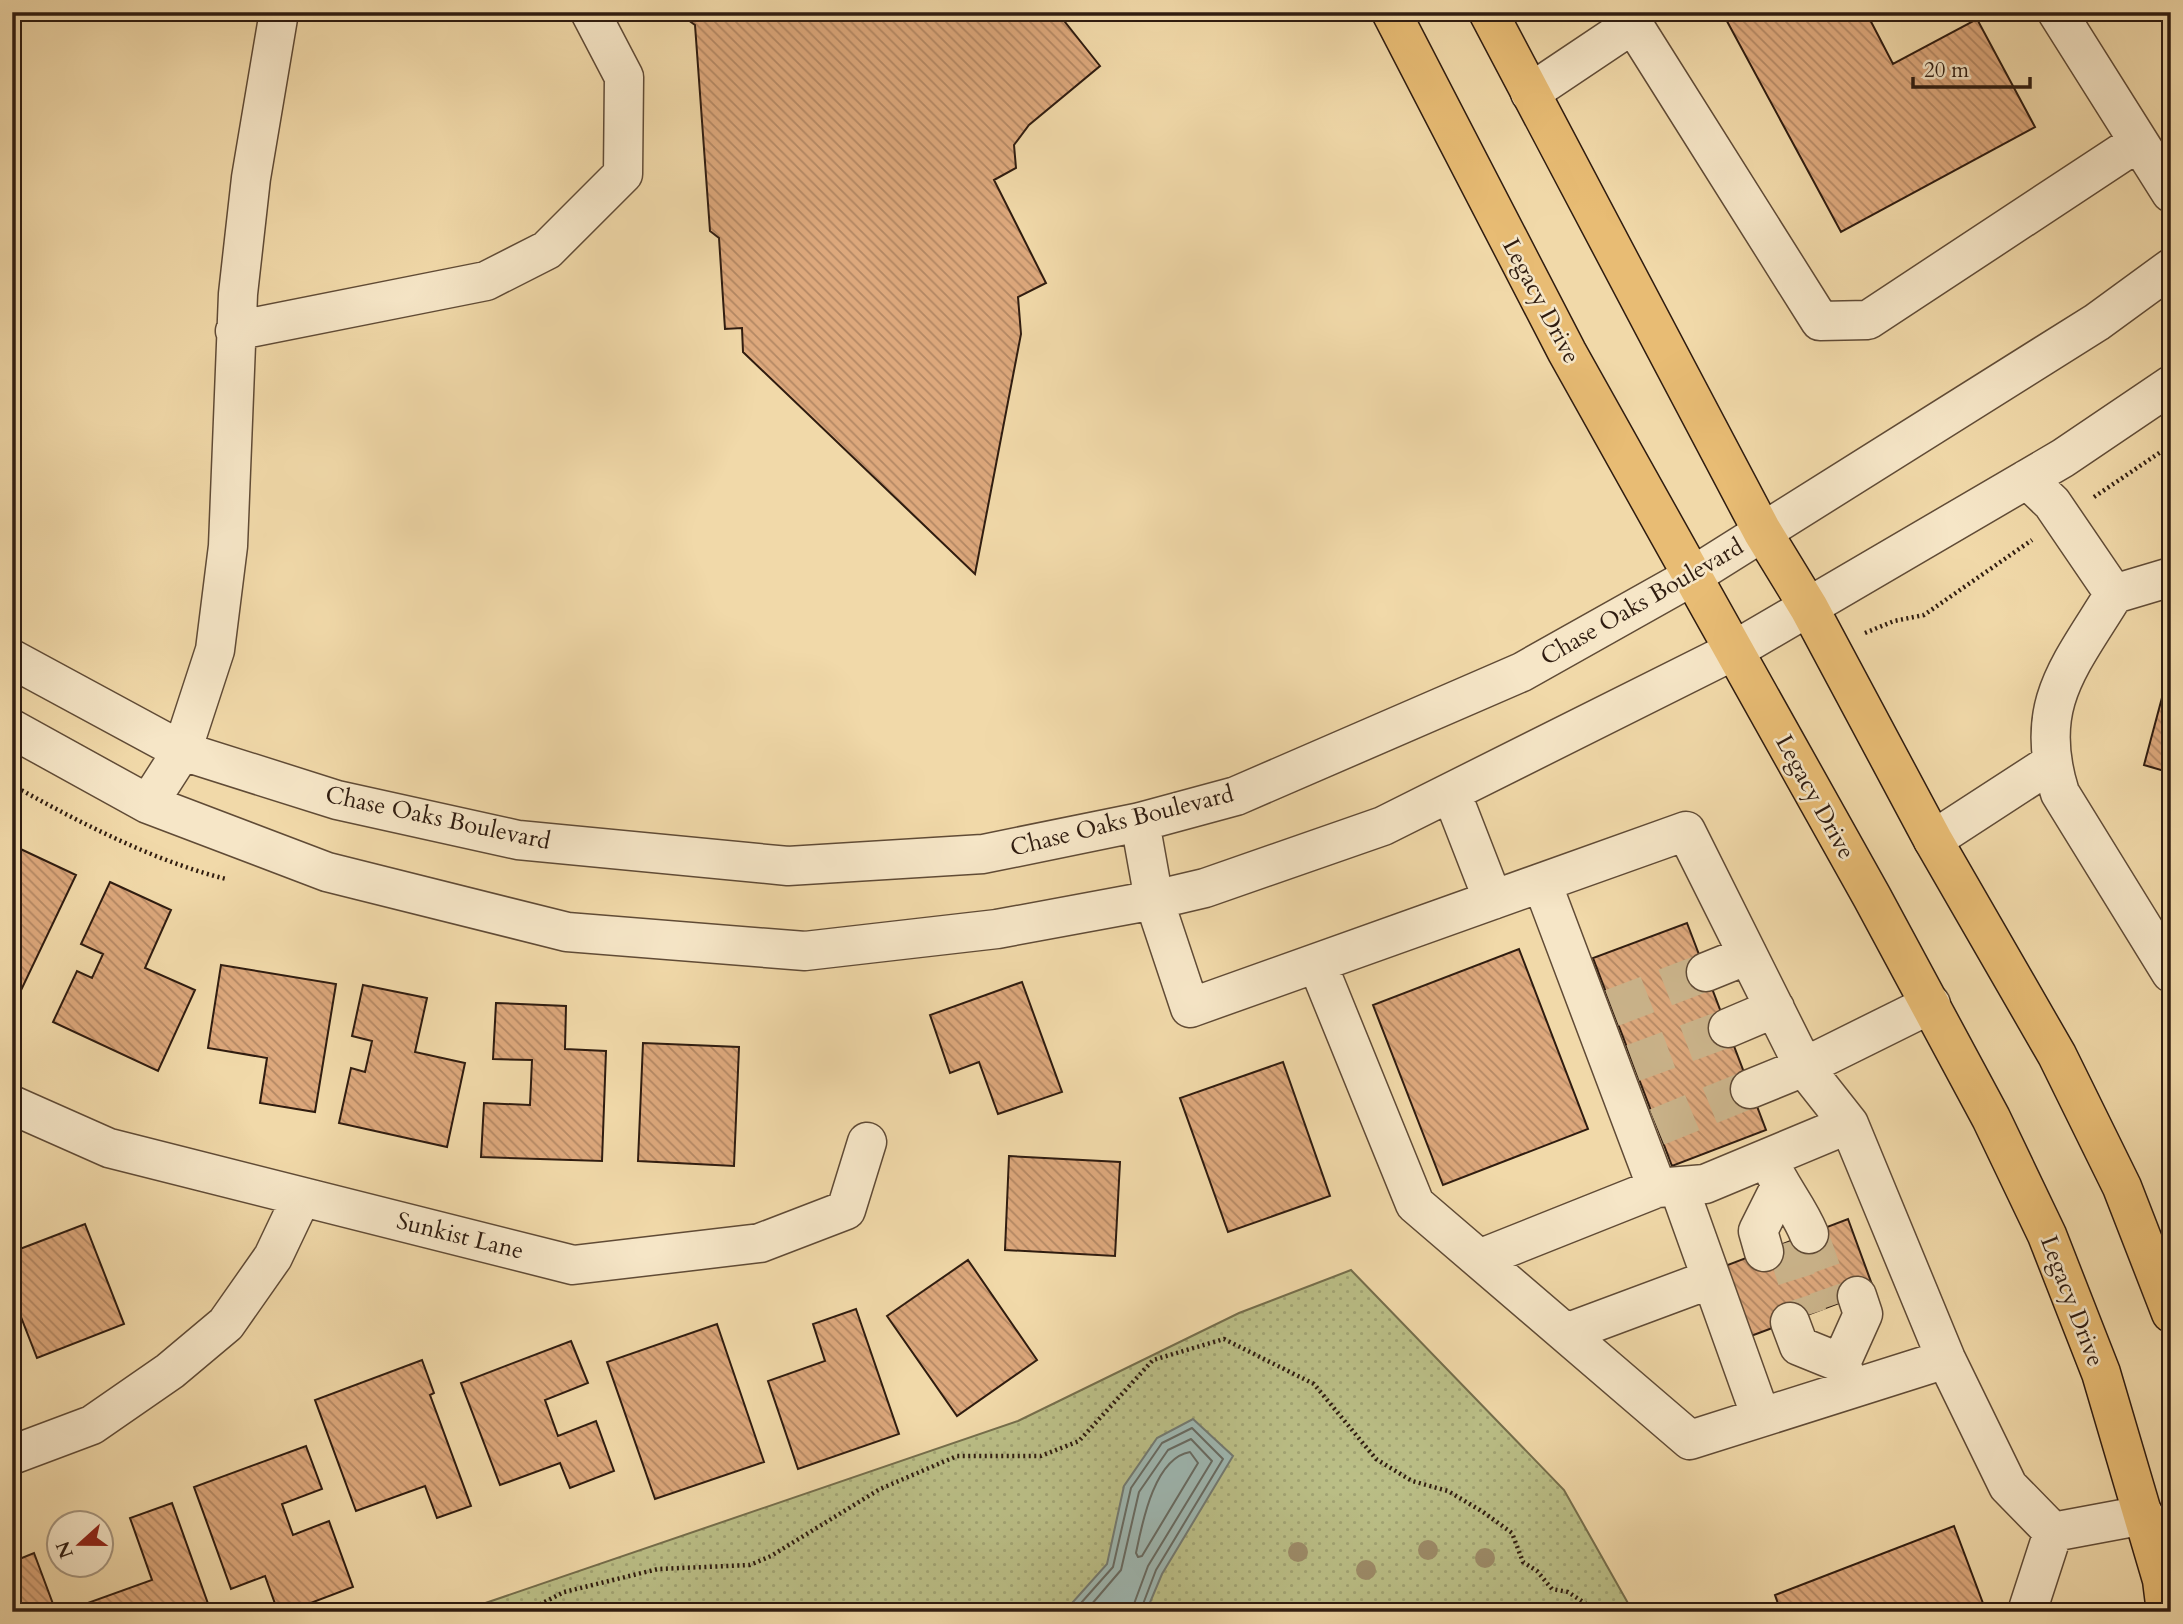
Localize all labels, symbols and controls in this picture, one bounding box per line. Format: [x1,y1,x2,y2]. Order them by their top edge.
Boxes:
scale bar [1913,46,2031,90]
text: 20 m [1924,56,1969,85]
street label: Legacy Drive [1494,233,1588,369]
street label: Chase Oaks Boulevard [1535,530,1750,674]
street label: Legacy Drive [1767,729,1863,865]
street label: Chase Oaks Boulevard [1007,777,1237,865]
street label: Chase Oaks Boulevard [322,778,554,858]
street label: Sunkist Lane [393,1204,527,1268]
street label: Legacy Drive [2032,1231,2112,1371]
north arrow [46,1508,116,1578]
text: N [50,1537,80,1562]

